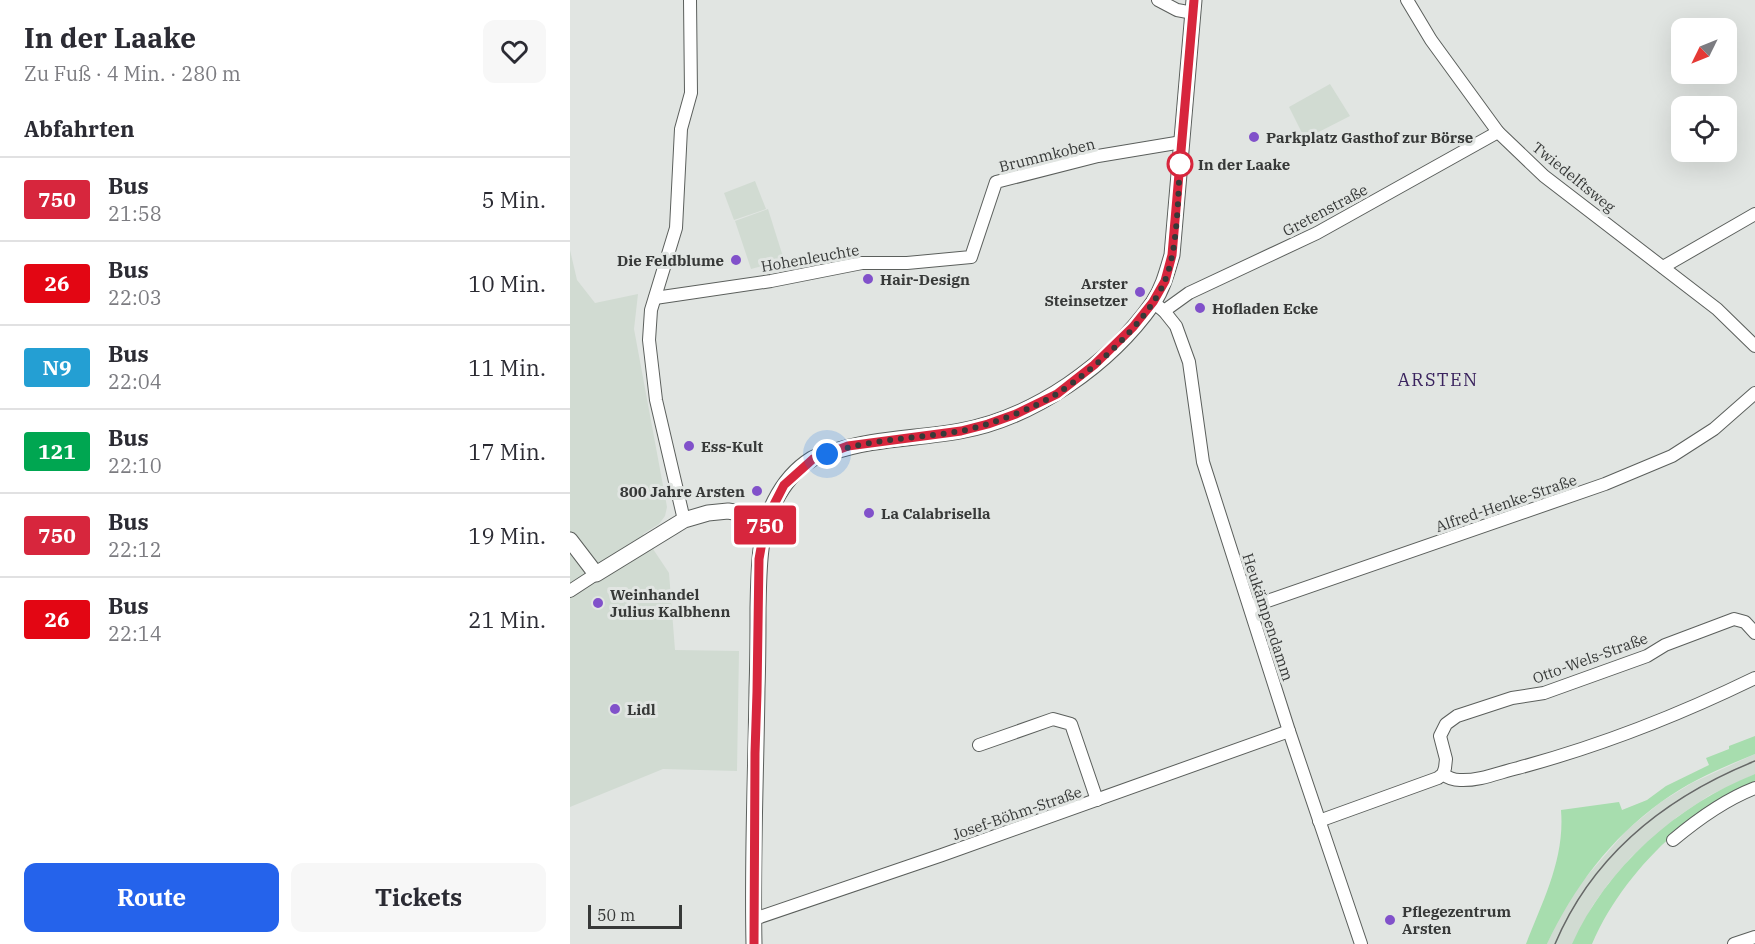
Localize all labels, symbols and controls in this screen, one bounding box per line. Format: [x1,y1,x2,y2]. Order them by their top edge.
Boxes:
north arrow [1671,18,1737,84]
map controls [1671,18,1737,162]
text: In der Laake [24,19,196,56]
button: heart [483,20,546,83]
text: Zu Fuß · 4 Min. · 280 m [24,60,241,87]
button: locate [1671,96,1737,162]
text: Abfahrten [24,114,135,143]
place label: Parkplatz Gasthof zur Börse [1266,128,1473,147]
marker: Parkplatz Gasthof zur Börse [1247,130,1261,144]
street label: Brummkoben [997,134,1098,176]
street label: Twiedelftsweg [1529,138,1619,216]
marker: In der Laake [1167,151,1193,177]
place label: In der Laake [1198,155,1290,174]
text: Bus [108,171,149,200]
street label: Gretenstraße [1279,180,1371,240]
text: 750 [38,185,76,213]
text: 5 Min. [481,185,546,214]
text: 21:58 [108,200,162,227]
street label: Hohenleuchte [759,240,861,276]
place label: Die Feldblume [617,251,724,270]
marker: Die Feldblume [729,253,743,267]
text: Bus [108,255,149,284]
text: 26 [44,269,70,297]
text: 10 Min. [468,269,546,298]
place label: Hair-Design [880,270,970,289]
marker: Hair-Design [861,272,875,286]
place label: Arster Steinsetzer [1044,274,1129,310]
text: 22:03 [108,284,162,311]
marker: Arster Steinsetzer [1133,285,1147,299]
place label: Hofladen Ecke [1212,299,1318,318]
marker: Hofladen Ecke [1193,301,1207,315]
text: Bus [108,339,149,368]
text: N9 [42,353,72,381]
text: 11 Min. [468,353,546,382]
text: 22:04 [108,368,162,395]
district label: ARSTEN [1397,368,1479,391]
text: Bus [108,423,149,452]
text: 121 [38,437,76,465]
text: 17 Min. [468,437,546,466]
place label: Ess-Kult [701,437,764,456]
marker: Ess-Kult [682,439,696,453]
your location [812,439,842,469]
text: 22:10 [108,452,162,479]
street label: Alfred-Henke-Straße [1433,470,1579,536]
place label: 800 Jahre Arsten [620,482,745,501]
marker: 800 Jahre Arsten [750,484,764,498]
place label: La Calabrisella [881,504,991,523]
line badge: 750 [730,506,800,544]
marker: La Calabrisella [862,506,876,520]
text: Bus [108,507,149,536]
text: 750 [746,511,784,539]
text: 750 [38,521,76,549]
text: 19 Min. [468,521,546,550]
text: 22:12 [108,536,162,563]
street label: Heukämpendamm [1238,551,1298,683]
place label: Weinhandel Julius Kalbhenn [610,585,731,621]
text: Bus [108,591,149,620]
marker: Weinhandel Julius Kalbhenn [591,596,605,610]
text: 26 [44,605,70,633]
text: 21 Min. [468,605,546,634]
text: 22:14 [108,620,162,647]
street label: Otto-Wels-Straße [1530,628,1650,688]
place label: Lidl [627,700,656,719]
marker: Lidl [608,702,622,716]
street label: Josef-Böhm-Straße [950,782,1084,844]
button: Route [24,863,279,932]
button: Tickets [291,863,546,932]
scale bar [588,902,682,930]
place label: Pflegezentrum Arsten [1402,902,1511,938]
text: 50 m [597,905,635,925]
marker: Pflegezentrum Arsten [1383,913,1397,927]

